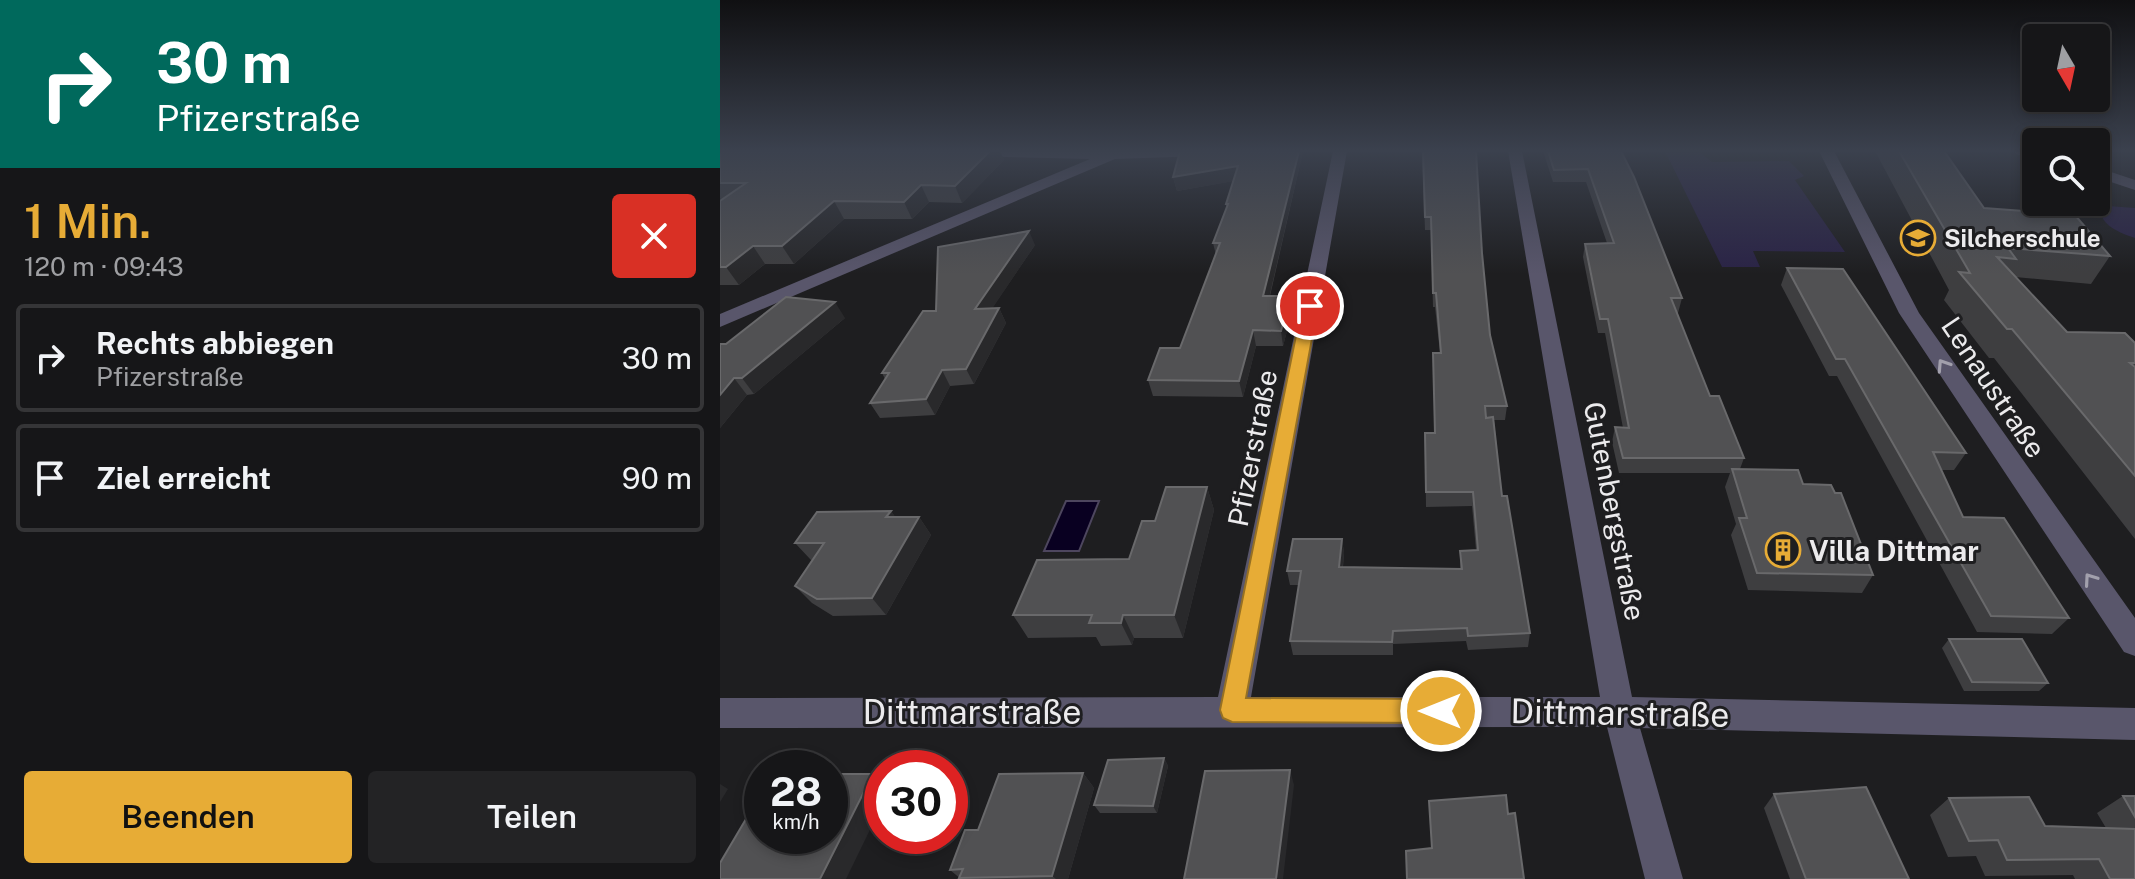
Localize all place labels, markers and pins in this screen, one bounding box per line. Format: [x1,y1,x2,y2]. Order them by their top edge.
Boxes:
school or university icon: Silcherschule [1899,219,1937,257]
place label: Silcherschule [1944,224,2101,252]
pin [1276,272,1344,340]
building icon: Villa Dittmar [1764,531,1802,569]
place label: Villa Dittmar [1809,534,1979,567]

